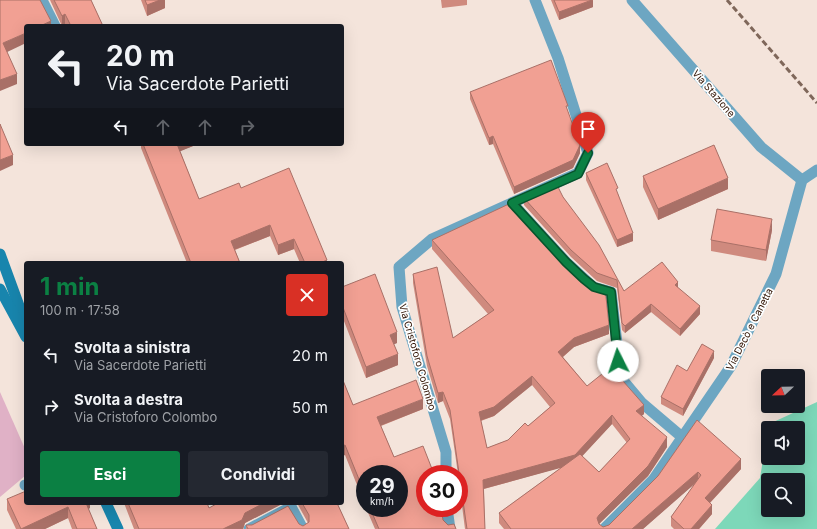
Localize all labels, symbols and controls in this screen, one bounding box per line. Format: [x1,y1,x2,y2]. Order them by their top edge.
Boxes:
text: 20 m [106,39,175,73]
icon: left [40,40,92,92]
street label: Via Stazione [690,67,738,119]
text: Via Sacerdote Parietti [106,73,289,94]
pin [571,112,605,153]
icon: left [110,116,132,138]
icon: ahead [152,116,174,138]
icon: ahead [194,116,216,138]
icon: right [236,116,258,138]
icon: arrive [577,118,599,140]
text: 1 min [40,272,99,301]
button: close [286,274,328,316]
street label: Via Decò e Canetta [723,286,775,372]
text: 100 m · 17:58 [40,302,120,318]
street label: Via Cristoforo Colombo [397,302,439,412]
text: Svolta a sinistra [74,338,191,357]
position arrow [597,340,639,382]
icon: left [40,344,62,366]
text: 20 m [292,346,328,365]
text: Via Sacerdote Parietti [74,357,206,373]
north arrow [761,369,805,413]
map controls [761,369,805,517]
text: Svolta a destra [74,390,183,409]
icon: right [40,396,62,418]
text: 50 m [292,398,328,417]
text: Via Cristoforo Colombo [74,409,217,425]
button: sound [761,421,805,465]
button: Esci [40,451,180,497]
button: Condividi [188,451,328,497]
speed limit sign: 30 [416,465,468,517]
button: search [761,473,805,517]
text: 29 [369,474,395,498]
text: km/h [370,495,394,507]

